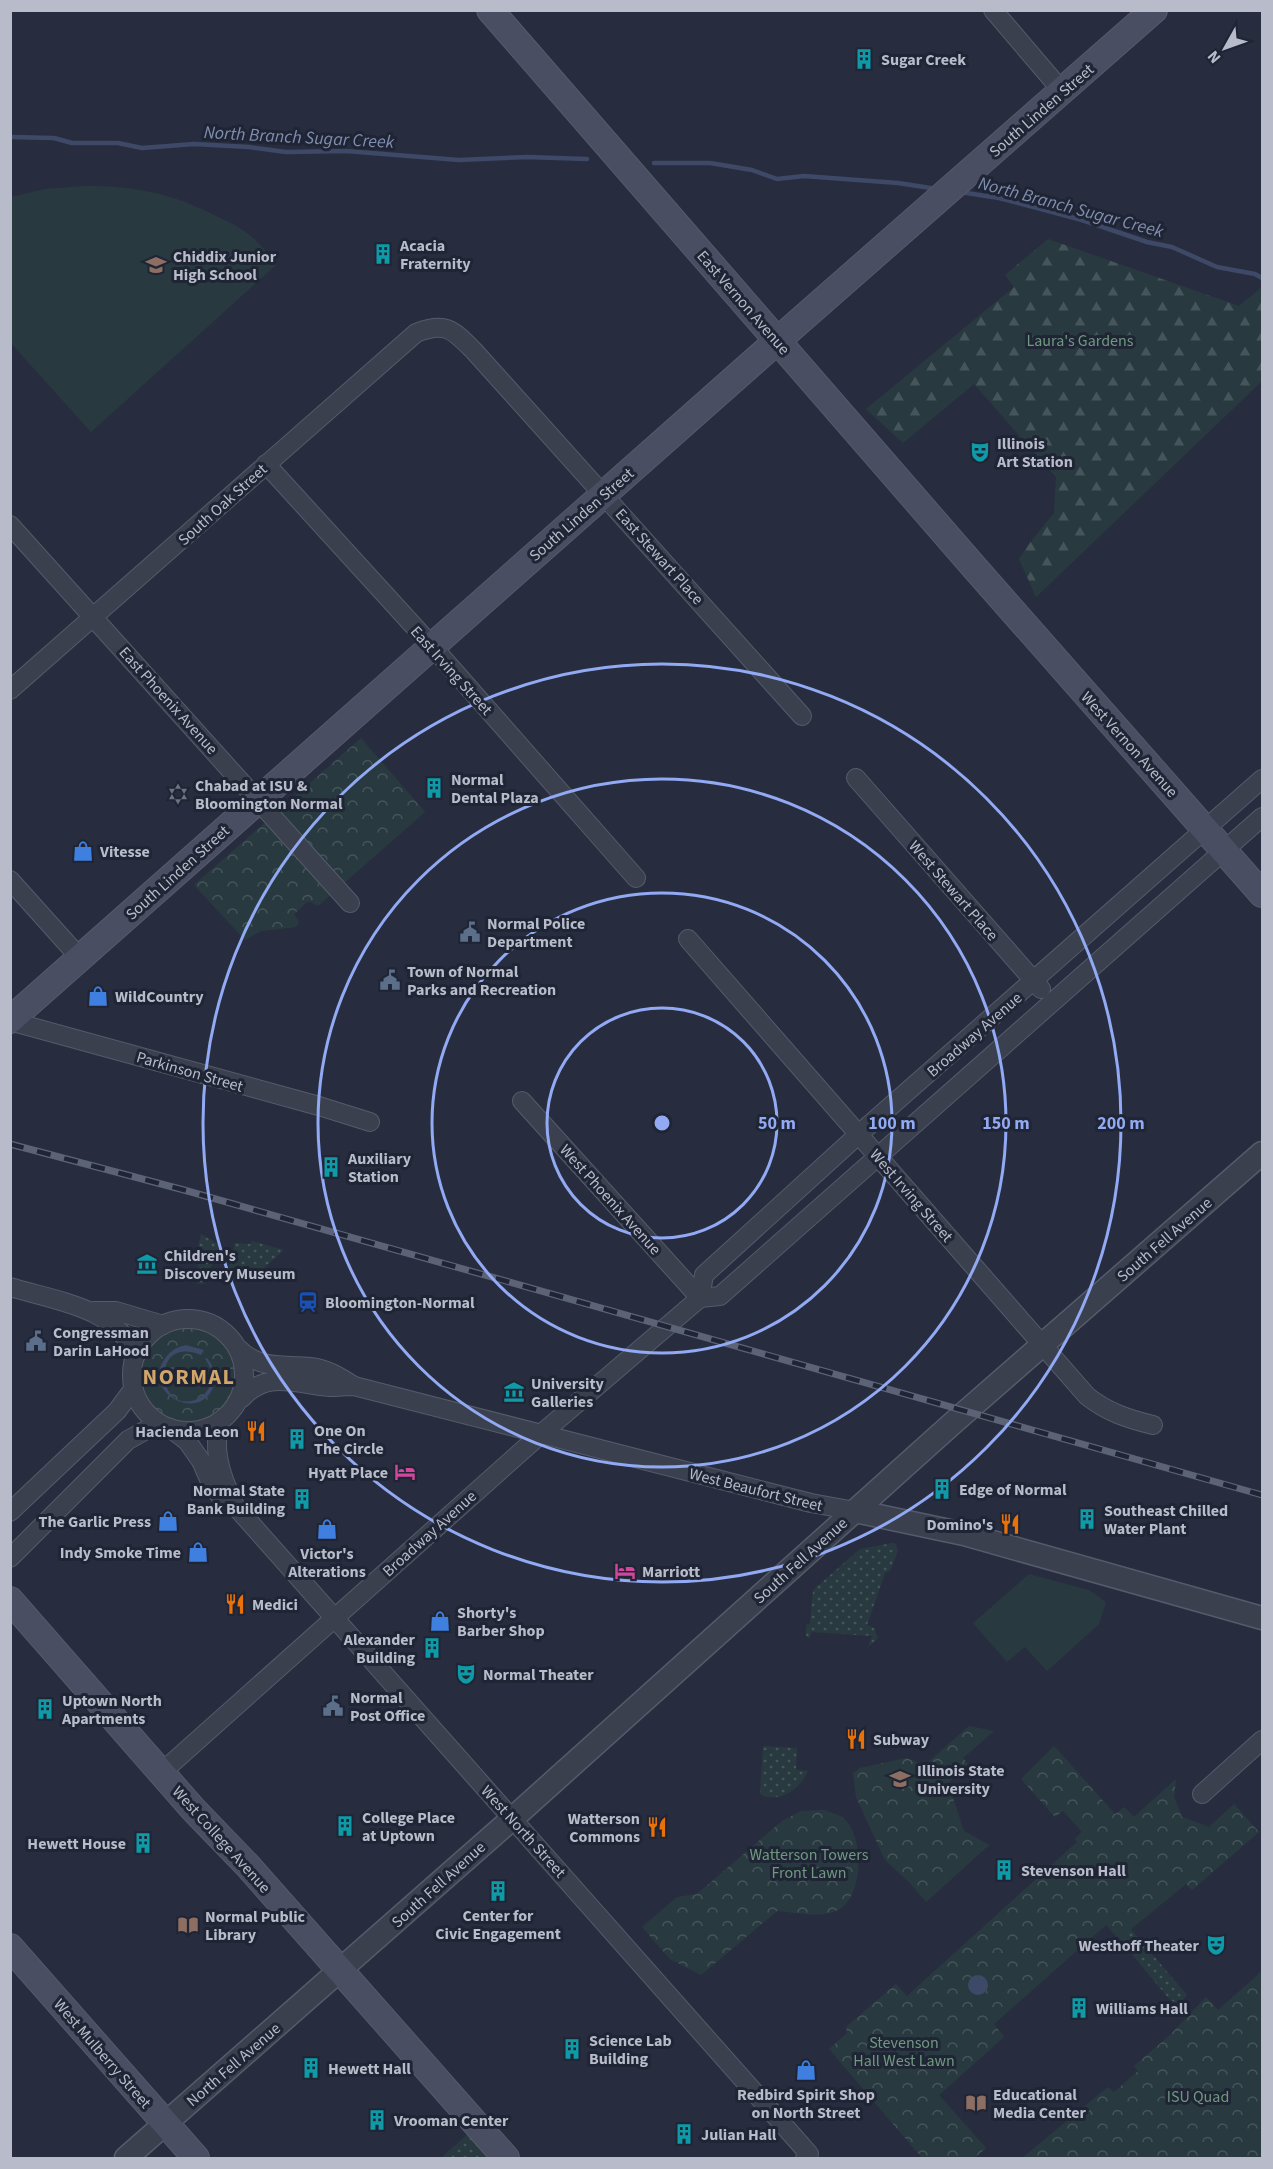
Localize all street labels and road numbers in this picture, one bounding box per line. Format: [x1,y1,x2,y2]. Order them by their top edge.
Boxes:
street label: South Linden Street [984,59,1099,163]
street label: East Vernon Avenue [692,246,795,360]
street label: South Oak Street [173,458,272,551]
street label: South Linden Street [524,463,639,567]
street label: East Stewart Place [610,504,708,610]
street label: East Irving Street [405,621,498,721]
street label: East Phoenix Avenue [114,642,223,759]
street label: West Vernon Avenue [1076,687,1183,802]
street label: South Linden Street [121,820,235,925]
street label: West Stewart Place [903,836,1003,946]
street label: Broadway Avenue [922,987,1027,1082]
street label: Parkinson Street [134,1046,246,1098]
street label: West Phoenix Avenue [555,1139,666,1260]
street label: West Irving Street [865,1144,958,1248]
street label: South Fell Avenue [1112,1192,1217,1287]
street label: West Beaufort Street [687,1463,825,1517]
street label: Broadway Avenue [378,1486,482,1582]
street label: South Fell Avenue [749,1513,852,1609]
street label: West College Avenue [167,1781,275,1898]
street label: West North Street [476,1781,571,1883]
street label: South Fell Avenue [387,1837,490,1933]
street label: West Mulberry Street [48,1994,157,2114]
street label: North Fell Avenue [182,2018,286,2112]

